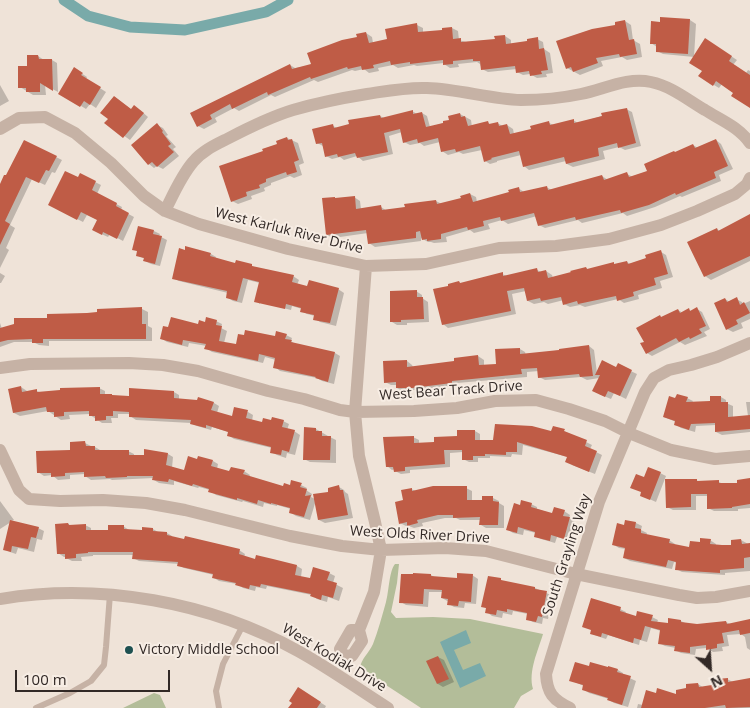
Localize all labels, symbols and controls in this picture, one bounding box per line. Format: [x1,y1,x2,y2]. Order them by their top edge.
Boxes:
street label: West Karluk River Drive [213,204,365,258]
street label: West Bear Track Drive [379,378,523,404]
street label: South Grayling Way [539,492,595,618]
street label: West Olds River Drive [350,523,490,547]
street label: West Kodiak Drive [279,620,389,696]
place label: Victory Middle School [139,642,279,658]
north arrow [685,643,735,693]
marker: Victory Middle School [123,644,135,656]
scale bar [18,660,172,692]
text: 100 m [23,669,67,689]
text: N [708,671,726,693]

